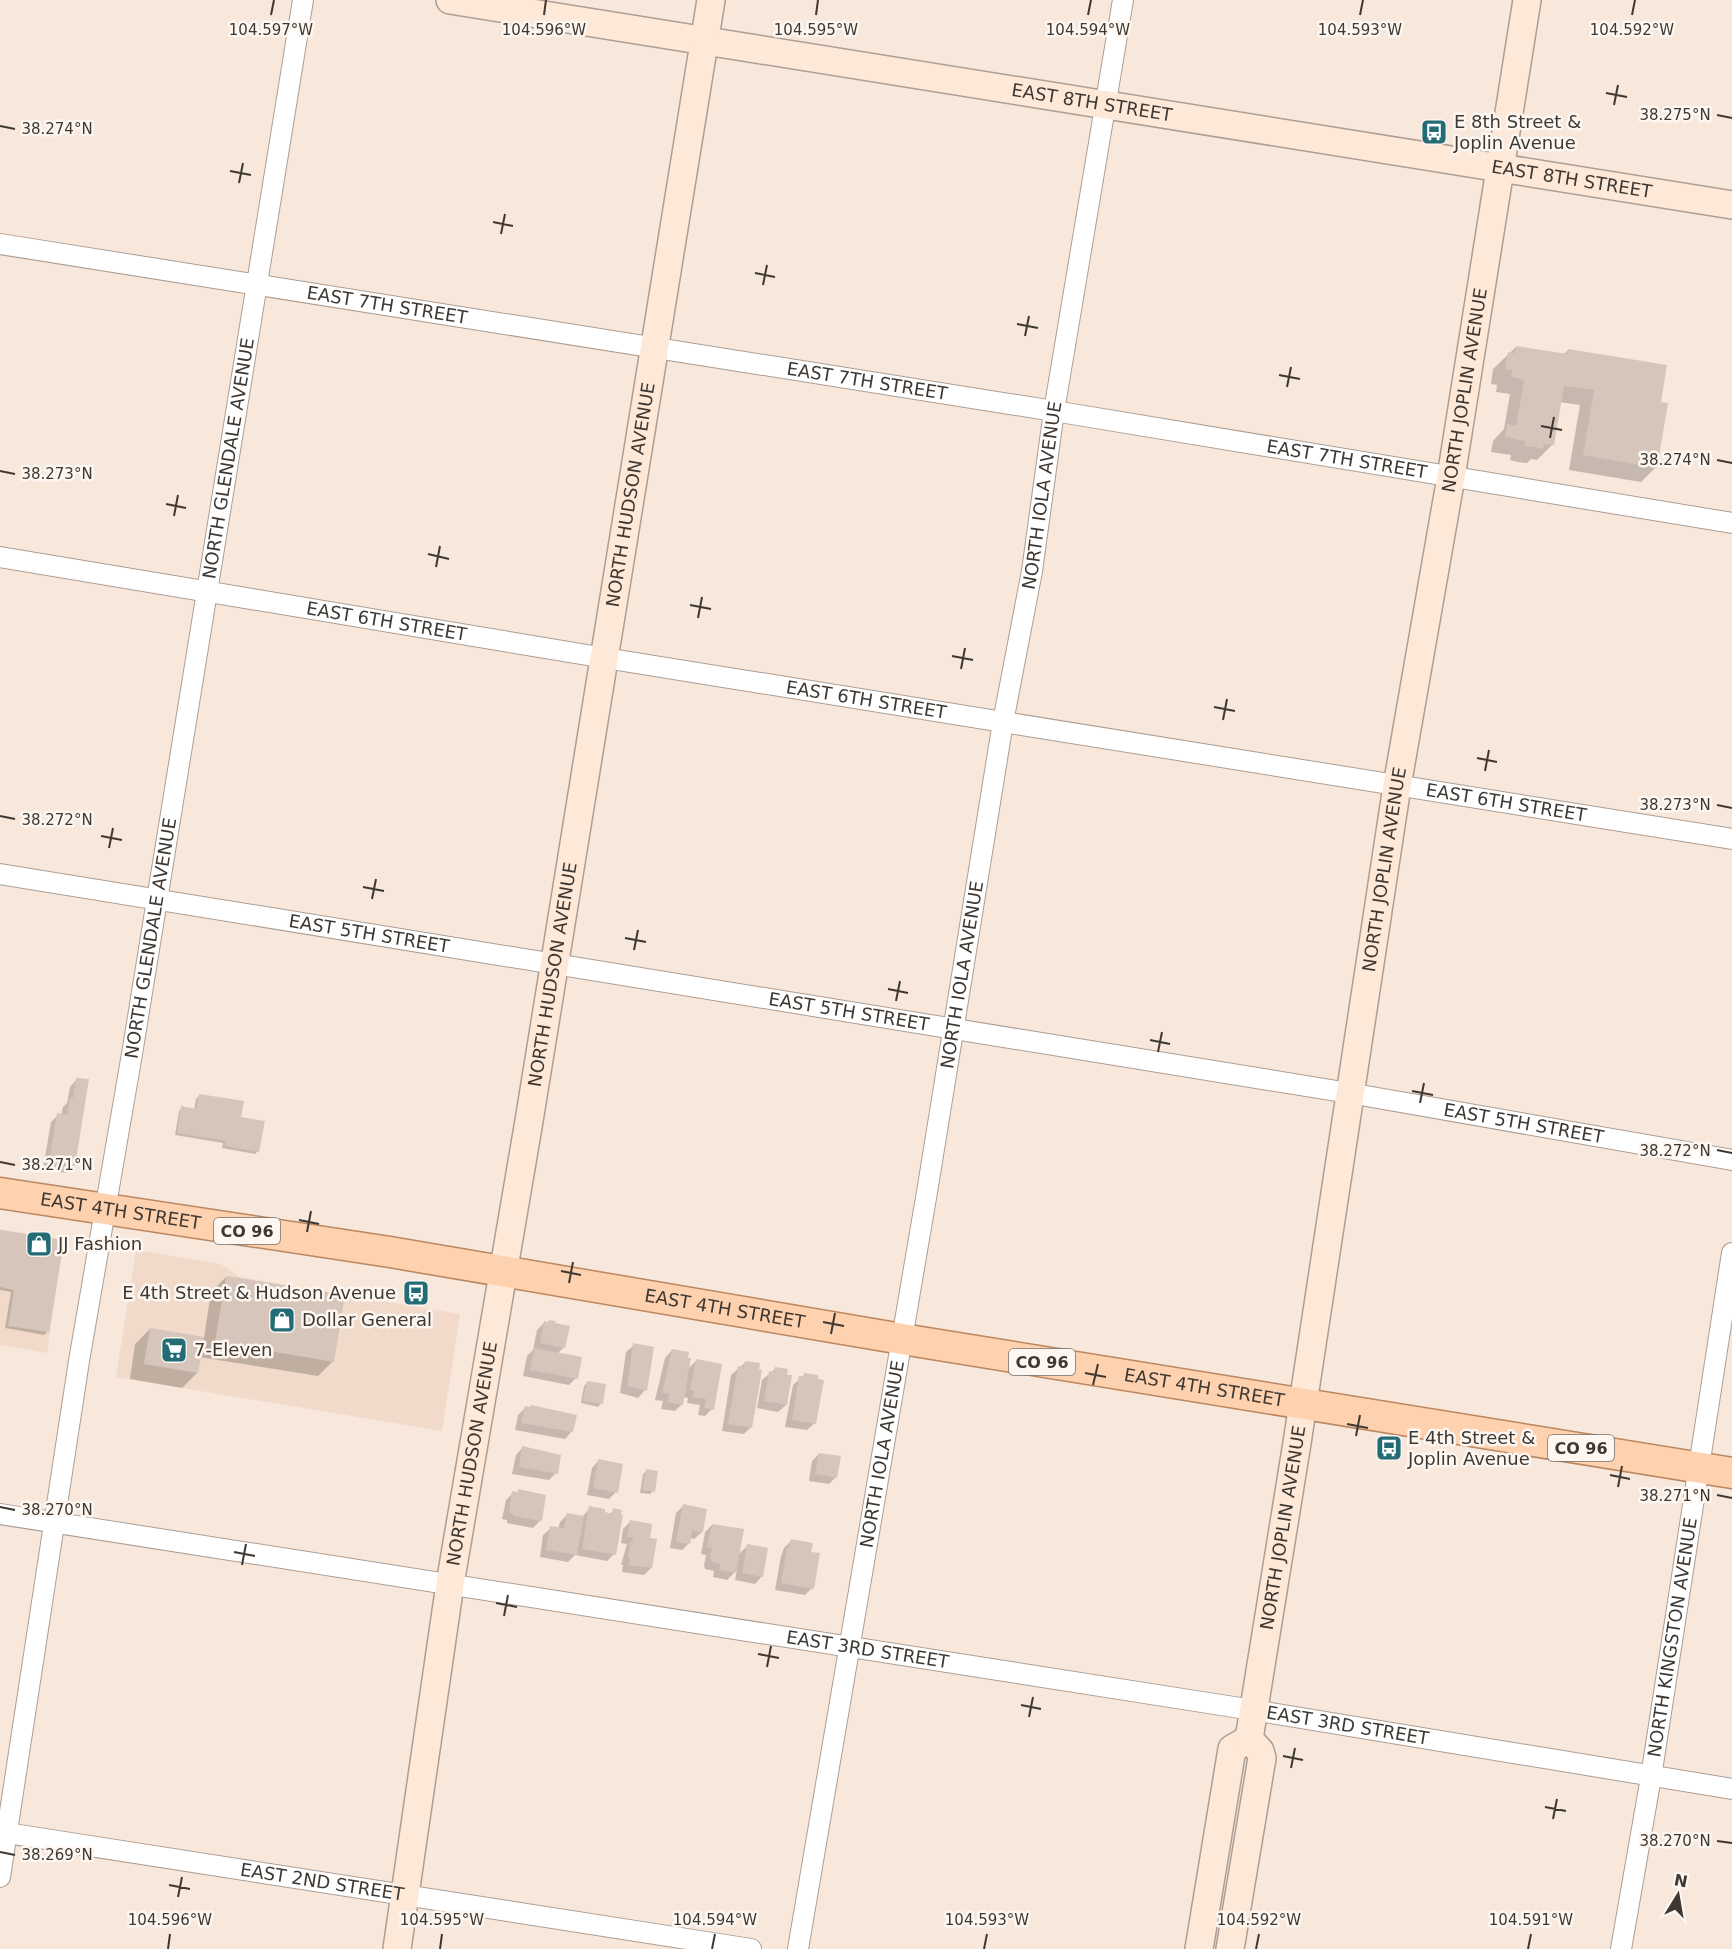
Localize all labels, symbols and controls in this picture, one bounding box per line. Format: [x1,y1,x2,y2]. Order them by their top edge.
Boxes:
text: 104.597°W [229,21,313,39]
text: 104.596°W [502,21,586,39]
text: 104.595°W [774,21,858,39]
text: 104.594°W [1046,21,1130,39]
text: 104.593°W [1318,21,1402,39]
text: 104.592°W [1590,21,1674,39]
street label: EAST 8TH STREET [1010,79,1175,125]
text: 38.275°N [1639,106,1711,124]
place label: E 8th Street & Joplin Avenue [1453,111,1581,153]
bus stop icon: E 8th Street & Joplin Avenue [1419,117,1449,147]
text: 38.274°N [21,120,93,138]
street label: EAST 8TH STREET [1490,156,1655,202]
street label: EAST 7TH STREET [305,282,470,328]
street label: NORTH JOPLIN AVENUE [1437,286,1491,494]
street label: NORTH GLENDALE AVENUE [198,336,258,580]
street label: EAST 7TH STREET [785,358,950,404]
street label: NORTH HUDSON AVENUE [602,381,659,609]
street label: NORTH IOLA AVENUE [1018,400,1065,591]
street label: EAST 7TH STREET [1265,435,1430,483]
text: 38.274°N [1639,451,1711,469]
text: 38.273°N [21,465,93,483]
street label: EAST 6TH STREET [305,597,469,645]
street label: EAST 6TH STREET [785,676,949,723]
street label: NORTH JOPLIN AVENUE [1358,765,1410,973]
street label: EAST 6TH STREET [1424,779,1589,826]
text: 38.273°N [1639,796,1711,814]
text: 38.272°N [21,811,93,829]
street label: NORTH GLENDALE AVENUE [120,816,180,1060]
street label: NORTH HUDSON AVENUE [524,860,581,1088]
street label: NORTH IOLA AVENUE [936,879,987,1070]
street label: EAST 5TH STREET [287,910,452,957]
street label: EAST 5TH STREET [767,988,932,1035]
street label: EAST 5TH STREET [1442,1099,1607,1148]
text: 38.272°N [1639,1142,1711,1160]
text: 38.271°N [21,1156,93,1174]
street label: EAST 4TH STREET [39,1188,204,1233]
road number: CO 96 [214,1218,280,1244]
shop icon: JJ Fashion [24,1229,54,1259]
place label: JJ Fashion [57,1233,142,1254]
bus stop icon: E 4th Street & Hudson Avenue [401,1278,431,1308]
place label: E 4th Street & Hudson Avenue [122,1282,396,1303]
street label: EAST 4TH STREET [643,1284,808,1333]
shop icon: Dollar General [267,1305,297,1335]
place label: Dollar General [302,1309,432,1330]
supermarket icon: 7-Eleven [159,1335,189,1365]
place label: 7-Eleven [194,1339,273,1360]
street label: NORTH HUDSON AVENUE [442,1340,501,1567]
road number: CO 96 [1009,1349,1075,1375]
street label: NORTH IOLA AVENUE [856,1359,908,1549]
street label: EAST 4TH STREET [1123,1364,1287,1411]
street label: NORTH JOPLIN AVENUE [1256,1424,1310,1631]
place label: E 4th Street & Joplin Avenue [1407,1427,1535,1469]
bus stop icon: E 4th Street & Joplin Avenue [1374,1433,1404,1463]
road number: CO 96 [1548,1435,1614,1461]
text: 38.271°N [1639,1487,1711,1505]
text: 38.270°N [21,1501,93,1519]
street label: NORTH KINGSTON AVENUE [1643,1516,1701,1759]
street label: EAST 3RD STREET [785,1626,951,1672]
street label: EAST 3RD STREET [1265,1701,1431,1749]
text: 38.270°N [1639,1832,1711,1850]
text: 38.269°N [21,1846,93,1864]
street label: EAST 2ND STREET [239,1859,406,1905]
north arrow [1648,1865,1708,1925]
text: N [1672,1870,1689,1891]
text: 104.596°W [128,1911,212,1929]
text: 104.595°W [400,1911,484,1929]
text: 104.594°W [673,1911,757,1929]
text: 104.593°W [945,1911,1029,1929]
text: 104.592°W [1217,1911,1301,1929]
text: 104.591°W [1489,1911,1573,1929]

